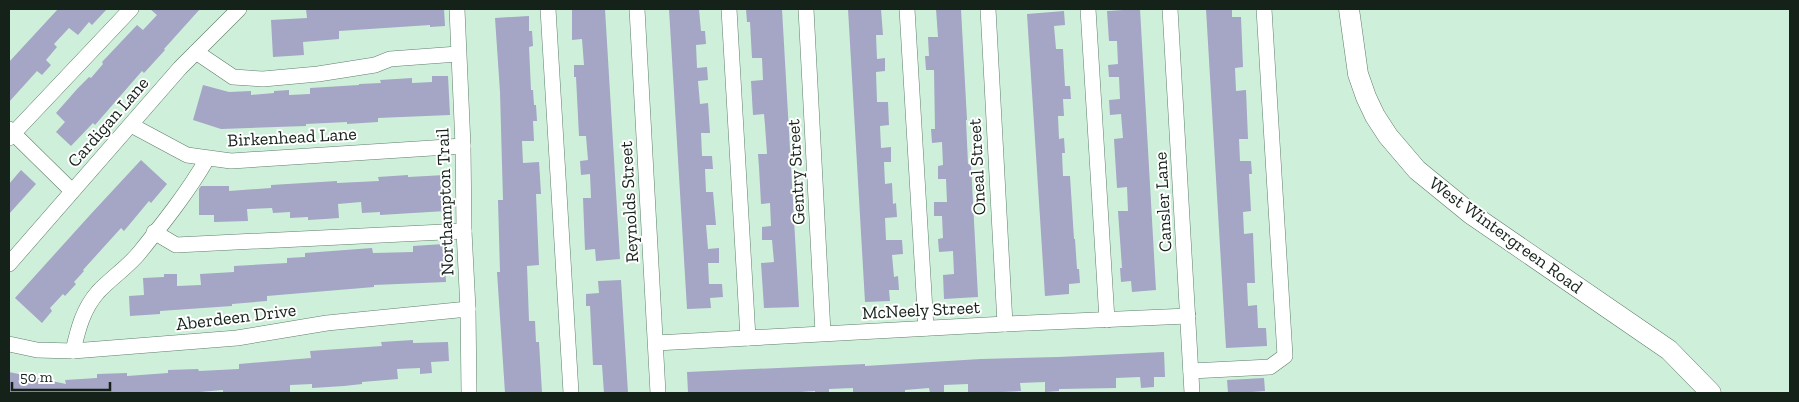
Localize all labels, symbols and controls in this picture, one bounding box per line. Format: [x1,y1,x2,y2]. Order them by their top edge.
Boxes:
street label: Cardigan Lane [63,72,153,172]
street label: Gentry Street [782,118,810,225]
street label: Oneal Street [963,118,991,216]
street label: Birkenhead Lane [227,123,357,151]
street label: Northampton Trail [431,128,459,276]
street label: Reynolds Street [615,140,643,263]
street label: Cansler Lane [1149,151,1177,253]
street label: West Wintergreen Road [1425,172,1587,298]
street label: McNeely Street [861,296,981,324]
street label: Aberdeen Drive [175,299,297,335]
scale bar [12,360,110,392]
text: 50 m [20,368,53,386]

